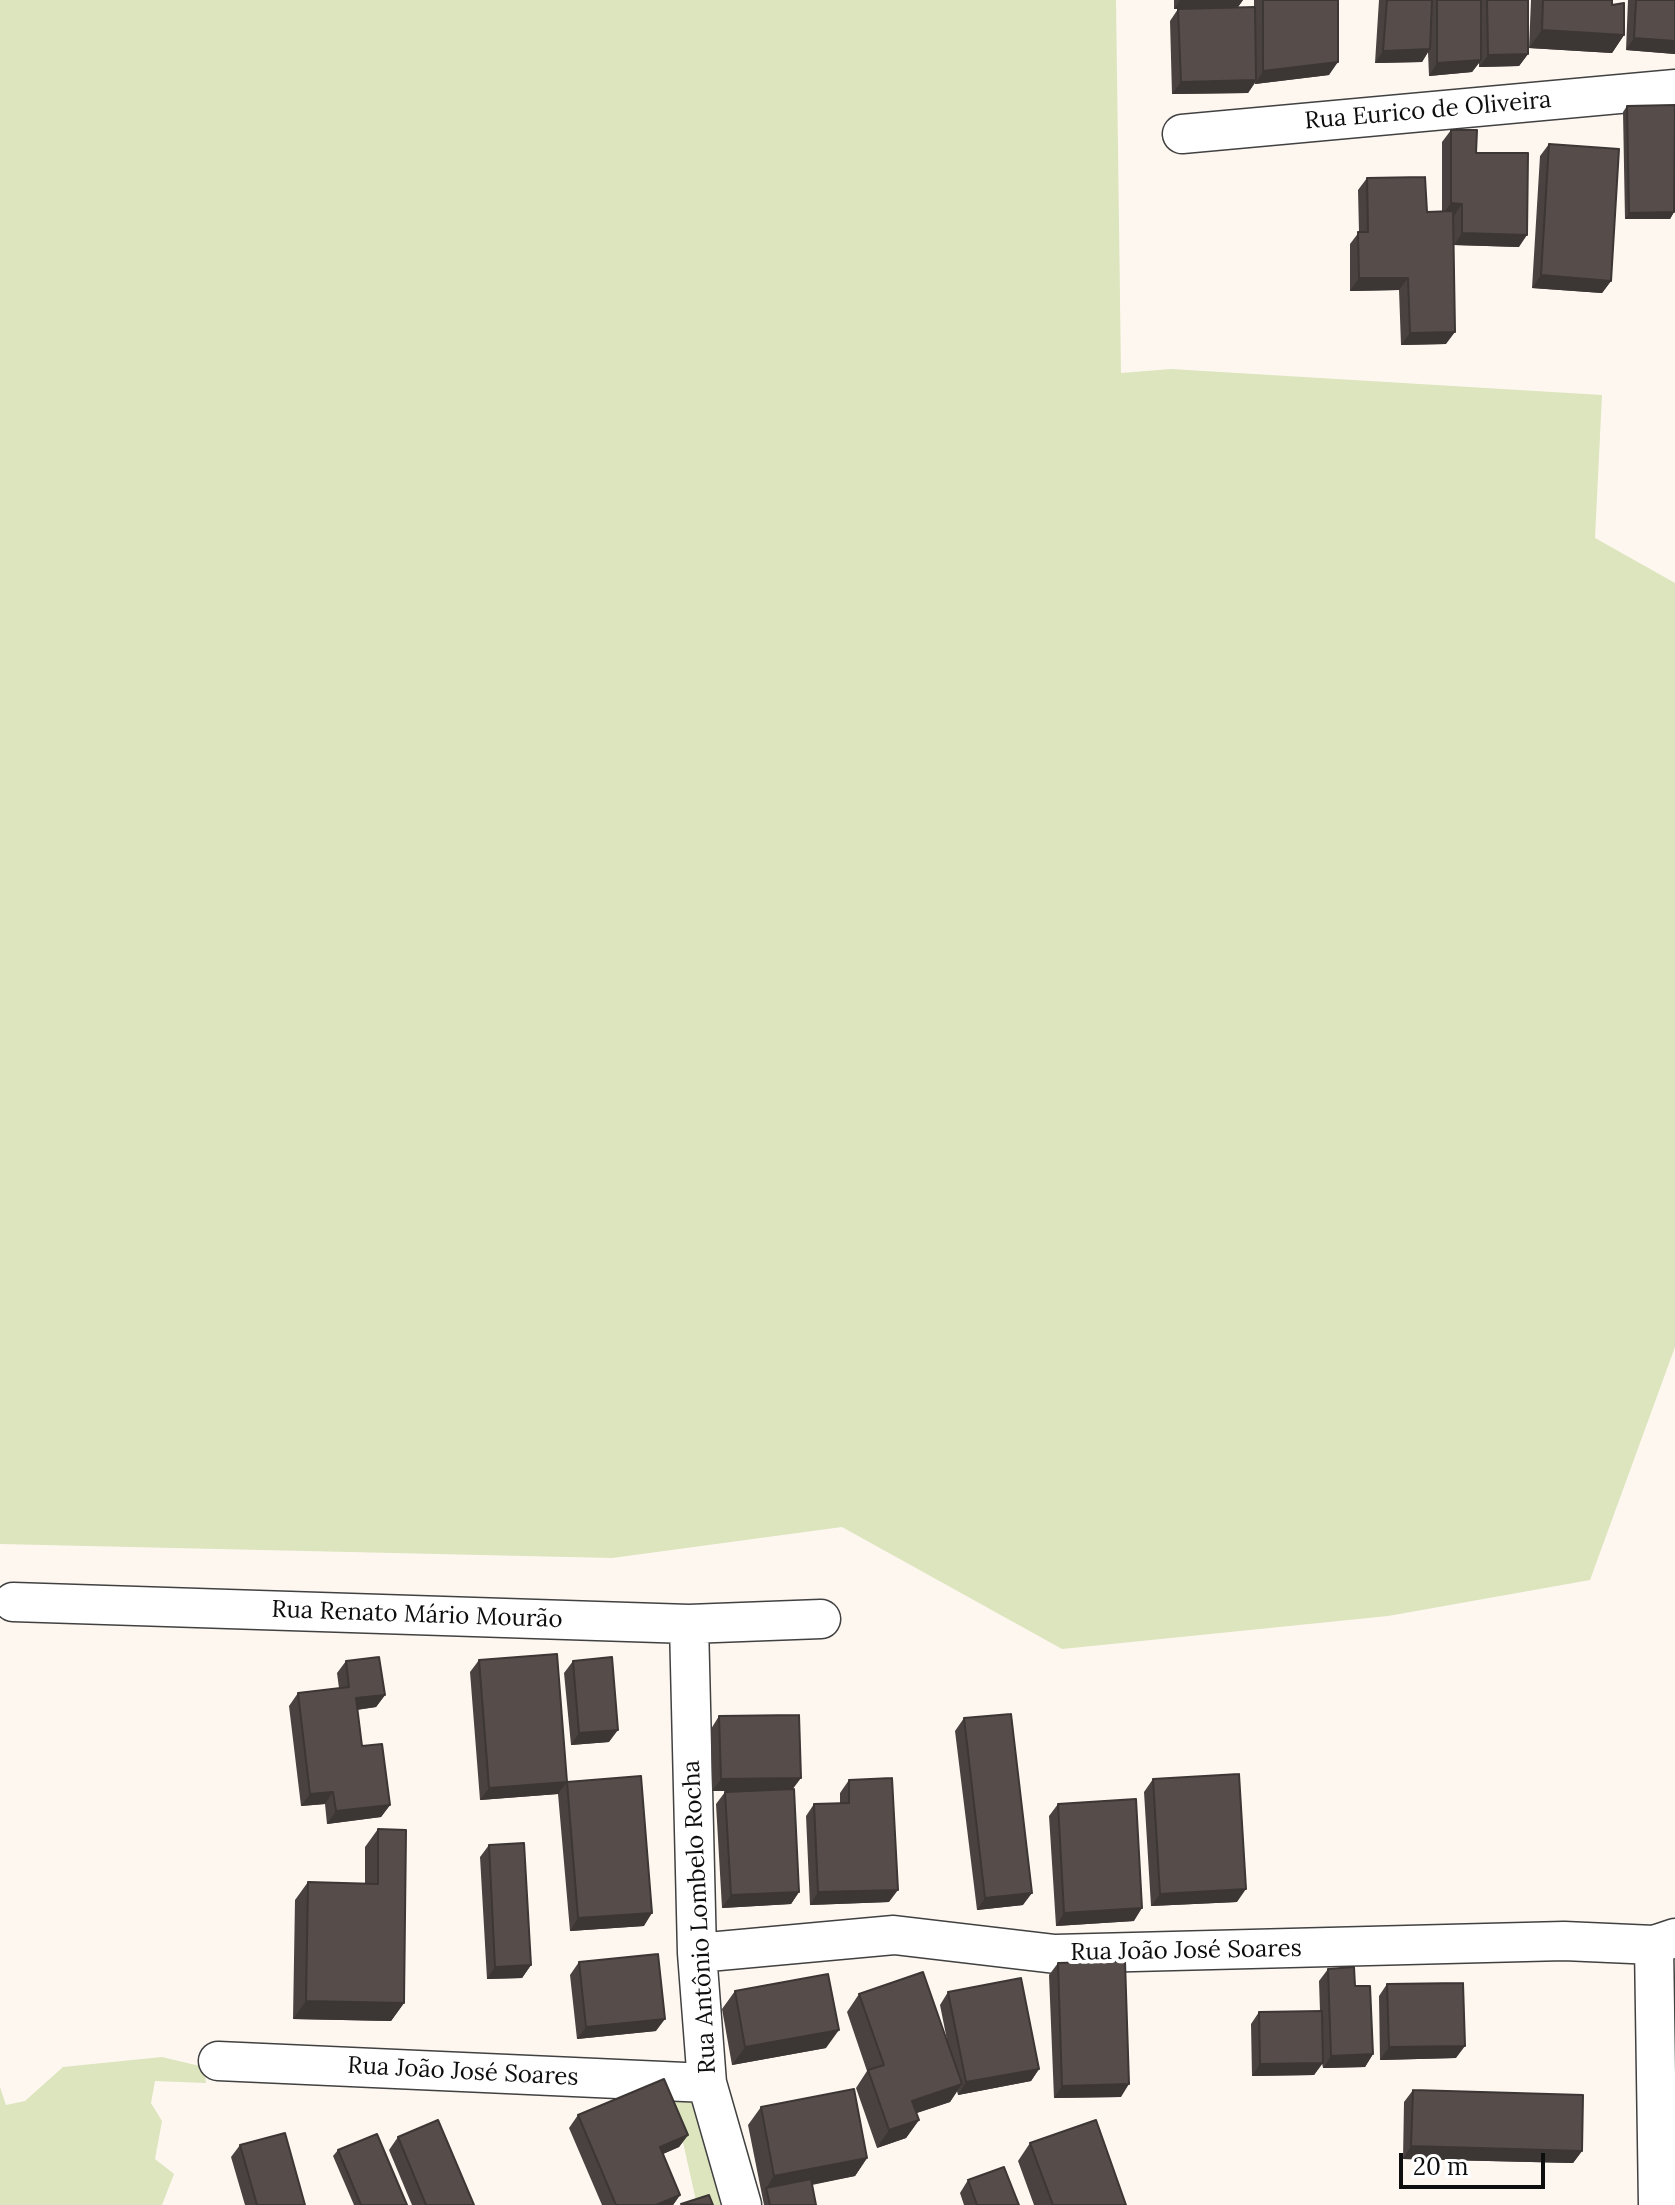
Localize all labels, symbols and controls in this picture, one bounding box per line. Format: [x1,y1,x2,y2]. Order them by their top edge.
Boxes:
street label: Rua Eurico de Oliveira [1303,86,1553,136]
street label: Rua Renato Mário Mourão [271,1596,563,1634]
street label: Rua Antônio Lombelo Rocha [677,1759,723,2075]
street label: Rua João José Soares [1070,1935,1302,1967]
street label: Rua João José Soares [347,2052,579,2092]
scale bar [1403,2137,1549,2187]
text: 20 m [1413,2151,1469,2182]

